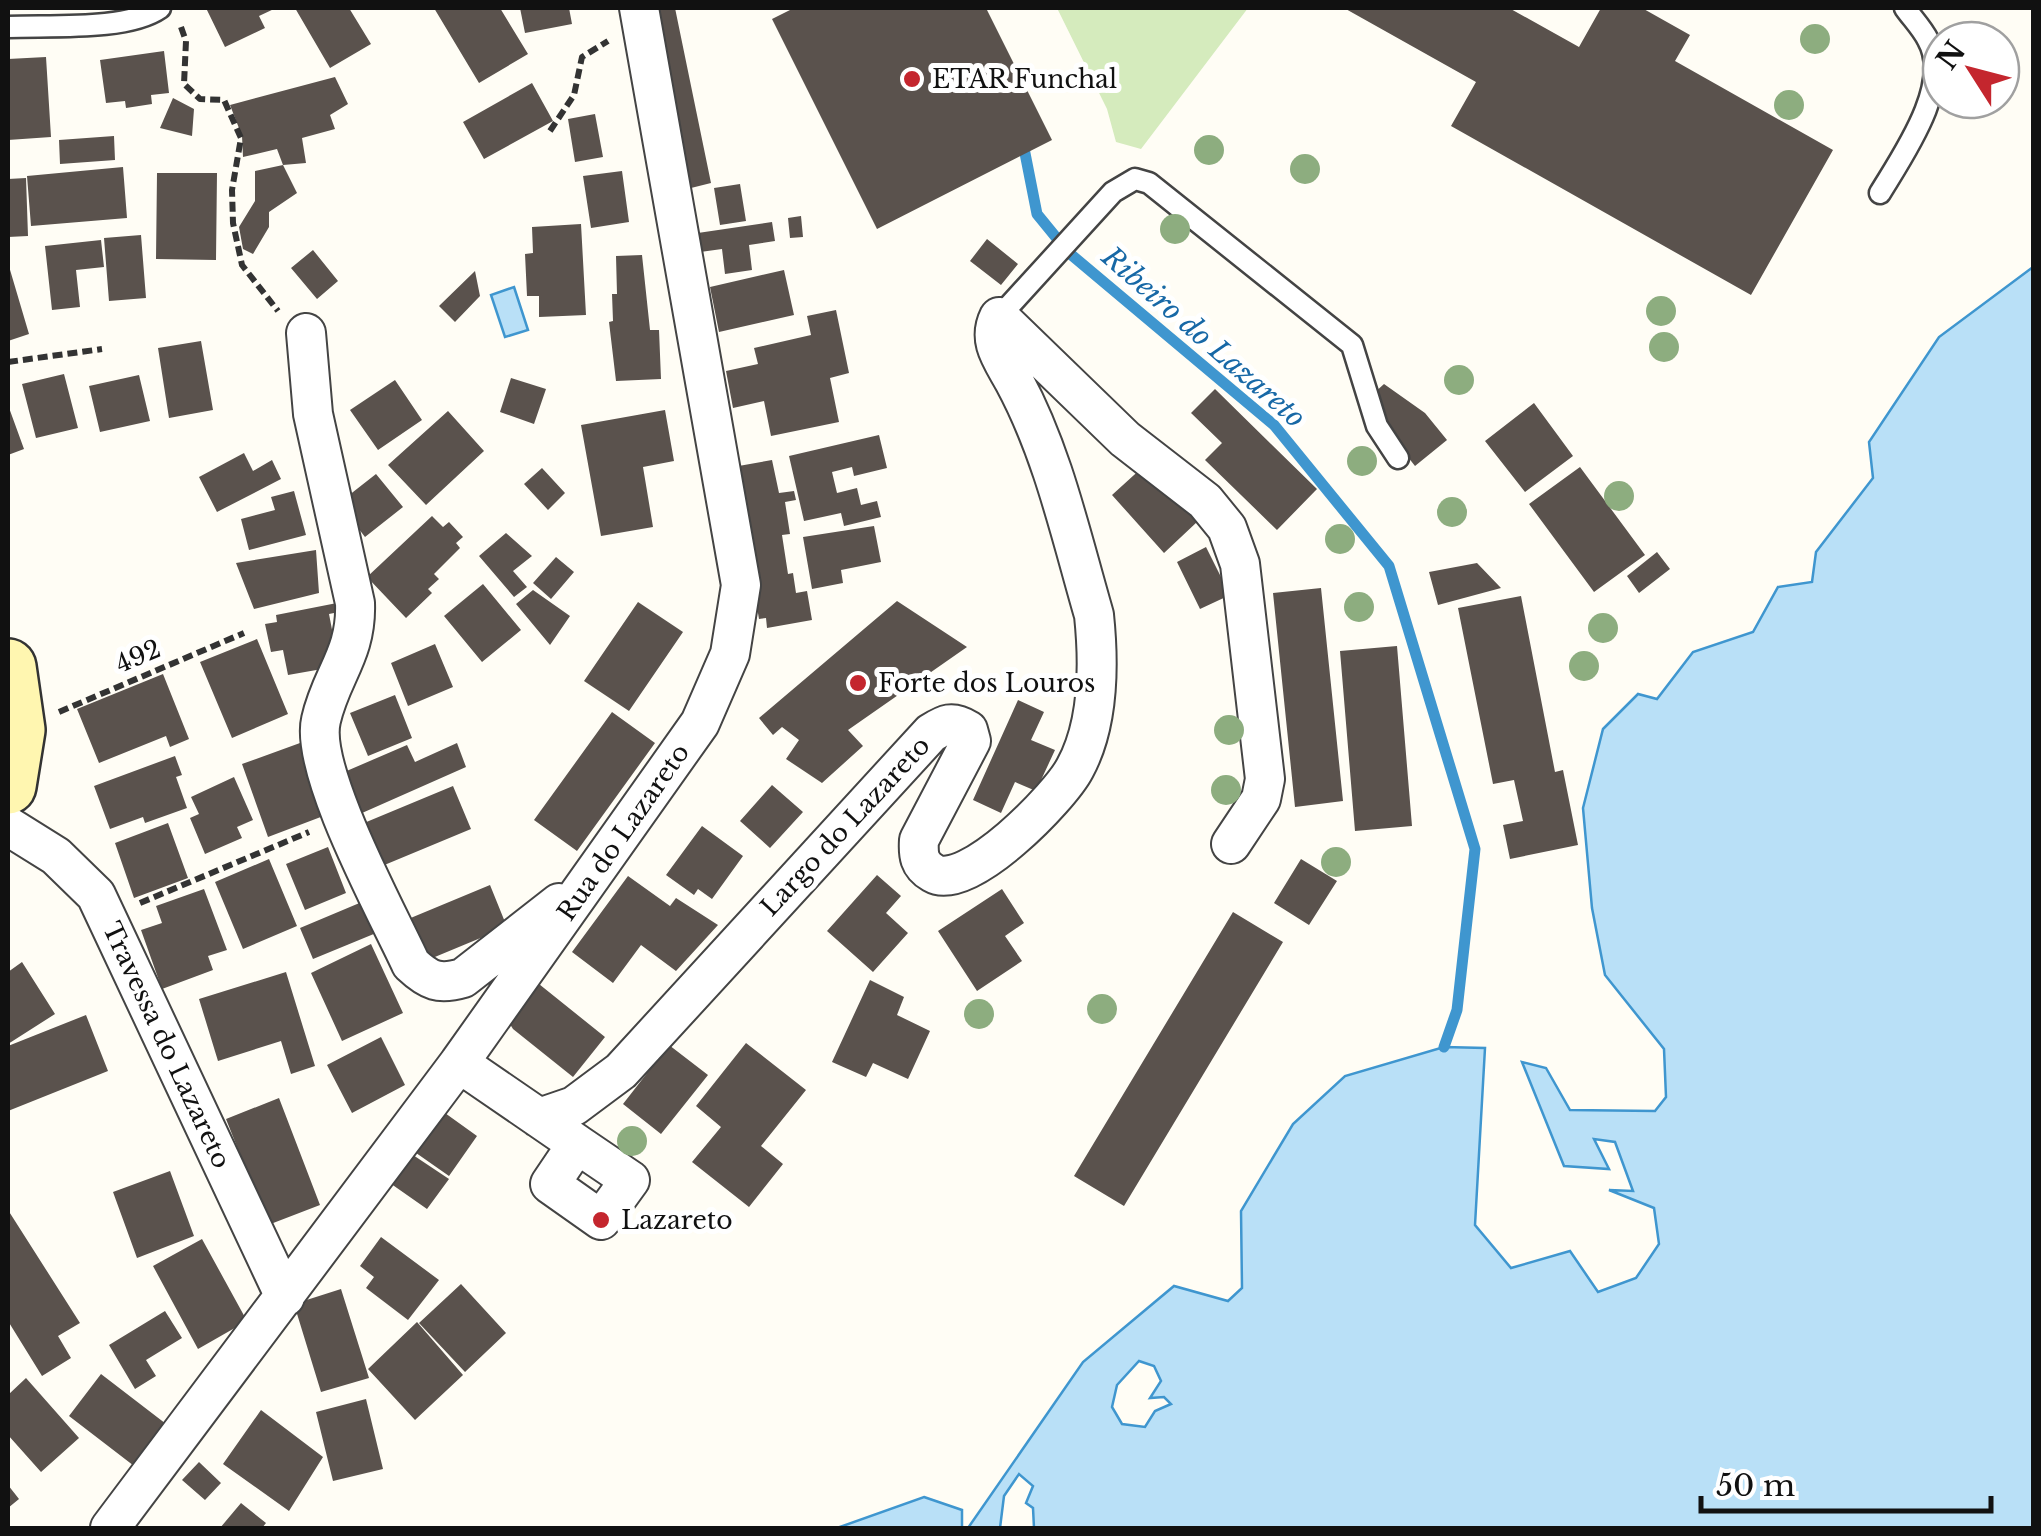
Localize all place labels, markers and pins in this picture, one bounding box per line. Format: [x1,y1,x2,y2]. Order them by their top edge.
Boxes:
place label: ETAR Funchal [932,64,1117,95]
marker: ETAR Funchal [901,68,923,90]
place label: Forte dos Louros [878,668,1095,699]
marker: Forte dos Louros [847,672,869,694]
place label: Lazareto [621,1205,733,1236]
marker: Lazareto [590,1209,612,1231]

